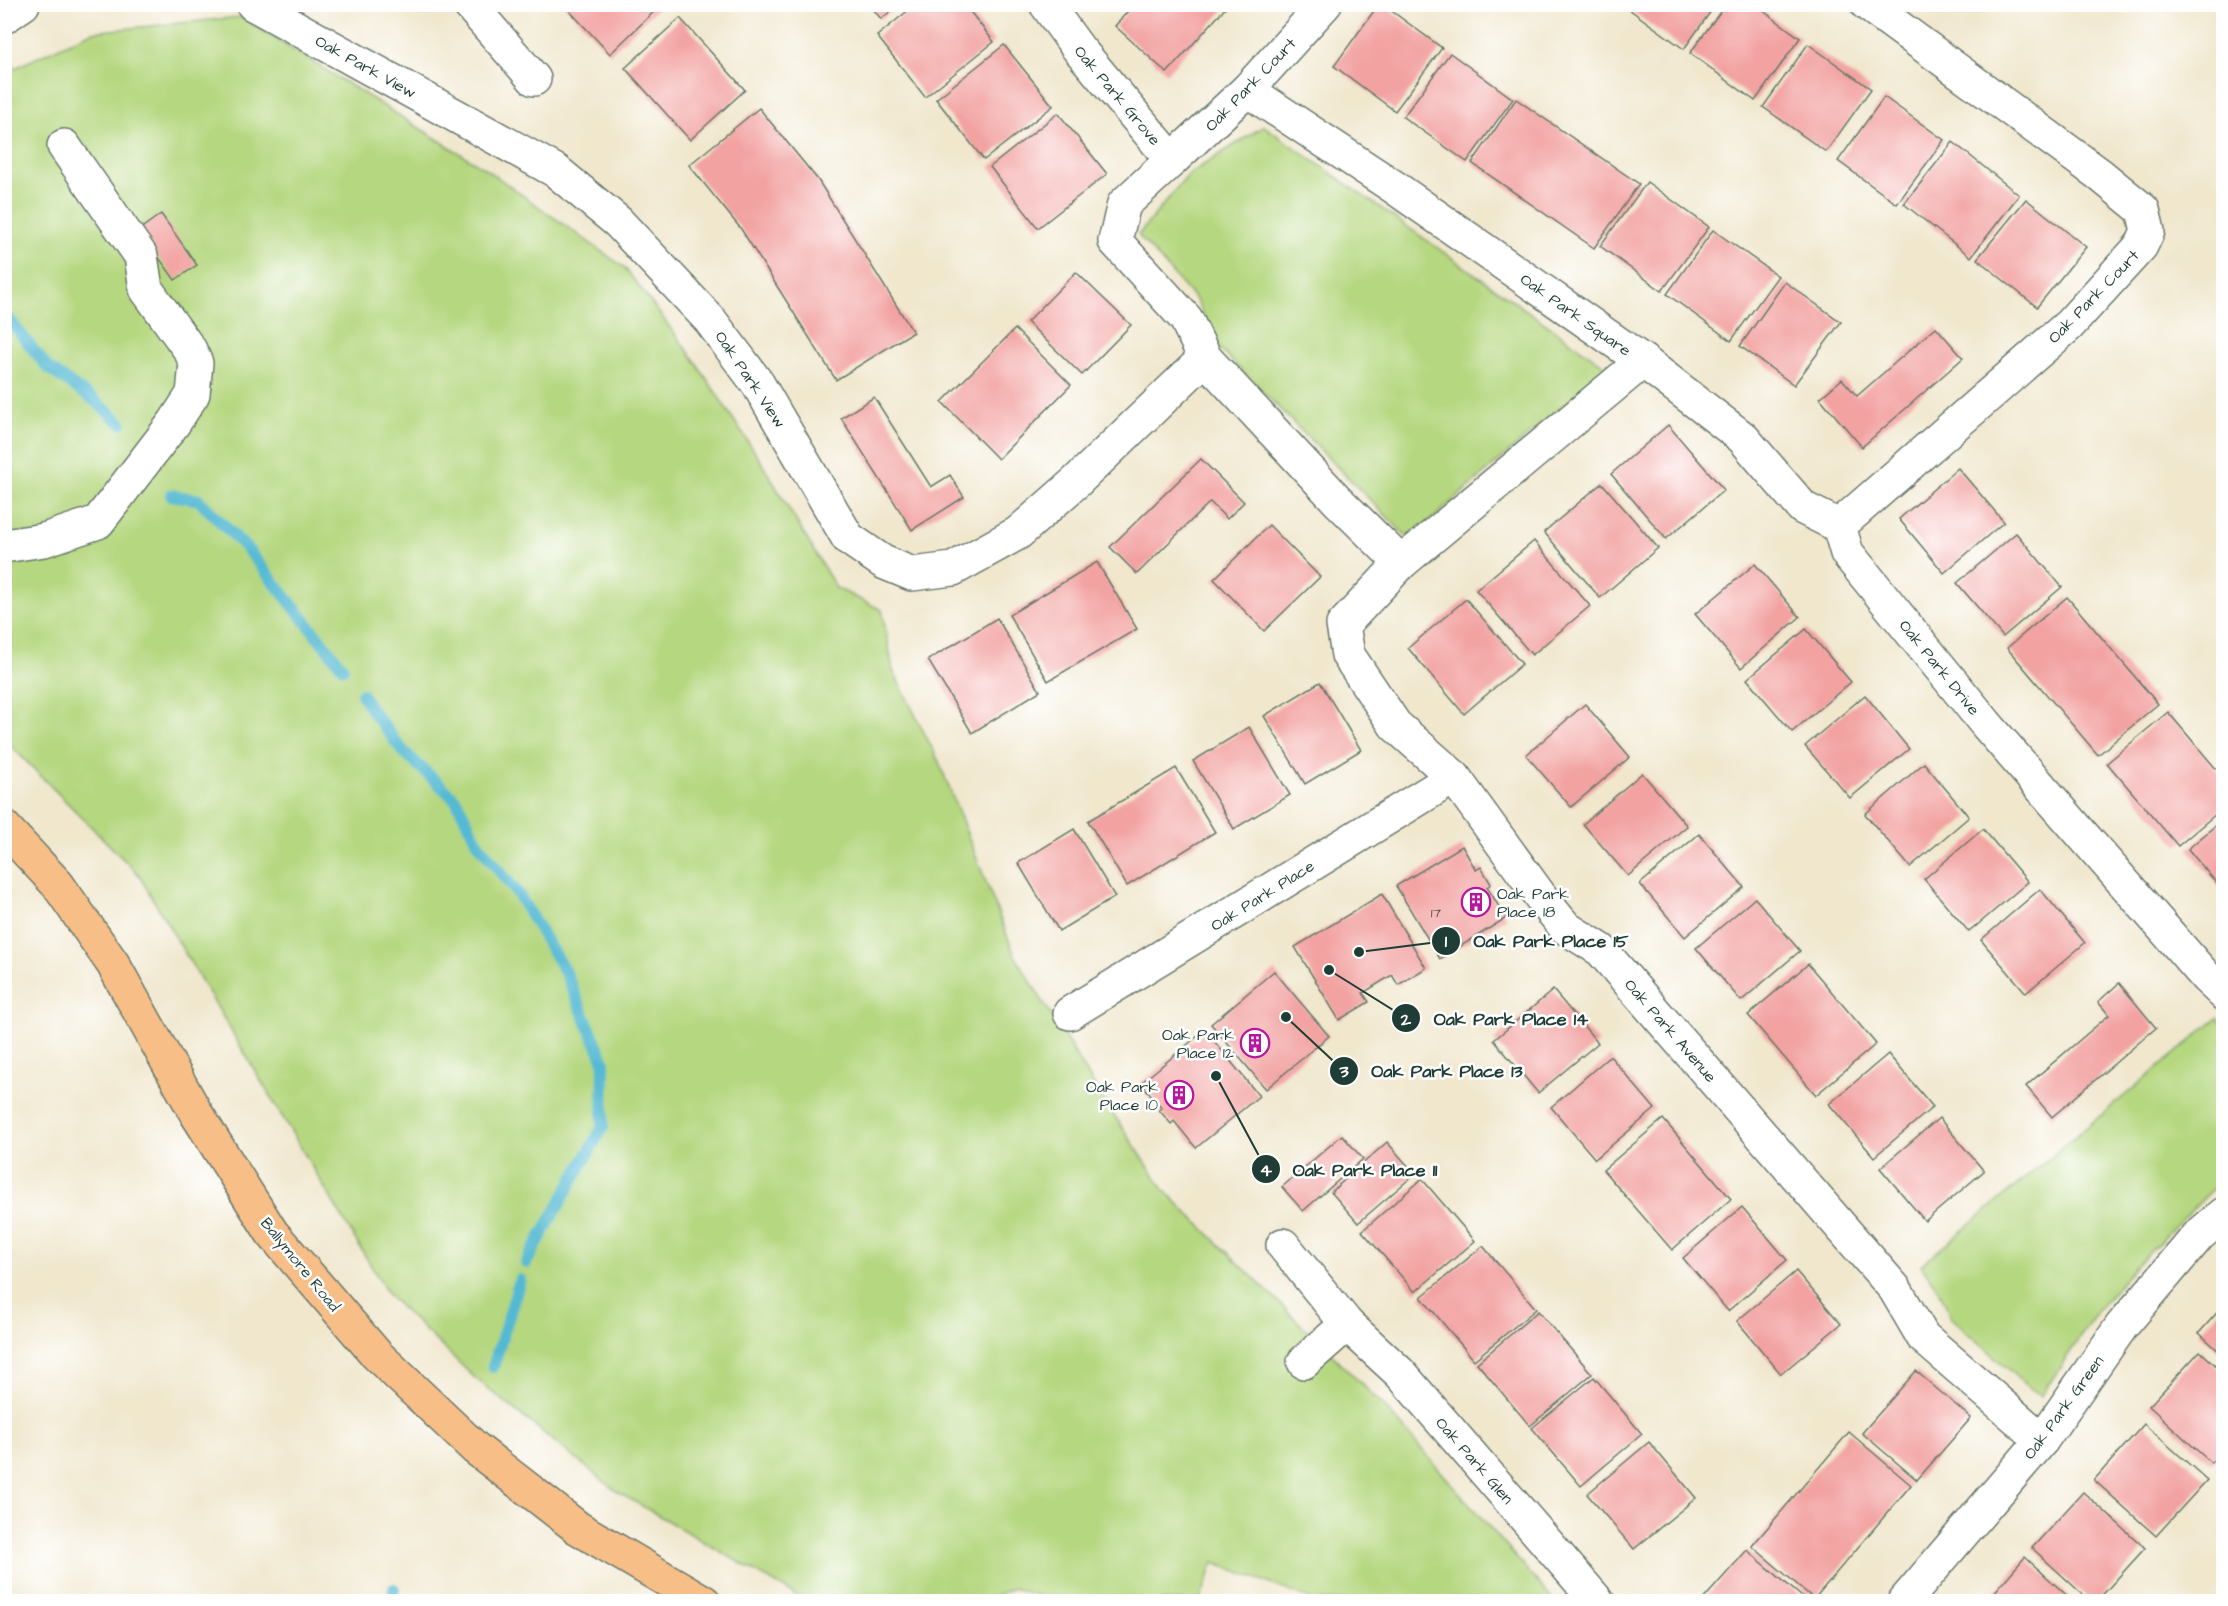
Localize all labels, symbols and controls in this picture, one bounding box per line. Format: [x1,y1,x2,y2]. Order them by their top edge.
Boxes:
street label: Oak Park View [311,30,420,104]
street label: Oak Park Court [1200,33,1301,136]
street label: Oak Park Grove [1069,41,1166,151]
street label: Oak Park Court [2043,245,2144,348]
street label: Oak Park Square [1516,268,1636,362]
street label: Oak Park View [710,327,791,432]
street label: Oak Park Drive [1894,615,1985,720]
street label: Oak Park Place [1207,855,1319,936]
place label: Oak Park Place 18 [1497,883,1569,923]
building icon: Oak Park Place 18 [1460,886,1492,918]
house number: 17 [1431,903,1442,923]
callout: Oak Park Place 15 [1431,923,1641,959]
text: 1 [1445,929,1448,954]
text: Oak Park Place 15 [1473,929,1629,954]
street label: Oak Park Avenue [1619,974,1722,1087]
callout: Oak Park Place 14 [1391,1000,1600,1036]
text: 2 [1400,1007,1412,1032]
text: Oak Park Place 14 [1434,1007,1589,1032]
place label: Oak Park Place 12 [1162,1024,1234,1064]
building icon: Oak Park Place 12 [1239,1027,1271,1059]
callout: Oak Park Place 13 [1329,1053,1535,1089]
text: 3 [1338,1059,1349,1084]
text: Oak Park Place 13 [1371,1059,1524,1084]
place label: Oak Park Place 10 [1086,1076,1158,1116]
building icon: Oak Park Place 10 [1163,1079,1195,1111]
callout: Oak Park Place 11 [1251,1151,1450,1187]
text: 4 [1260,1158,1273,1183]
text: Oak Park Place 11 [1293,1158,1438,1183]
street label: Ballymore Road [255,1213,345,1317]
street label: Oak Park Green [2019,1351,2109,1464]
street label: Oak Park Glen [1430,1412,1518,1509]

